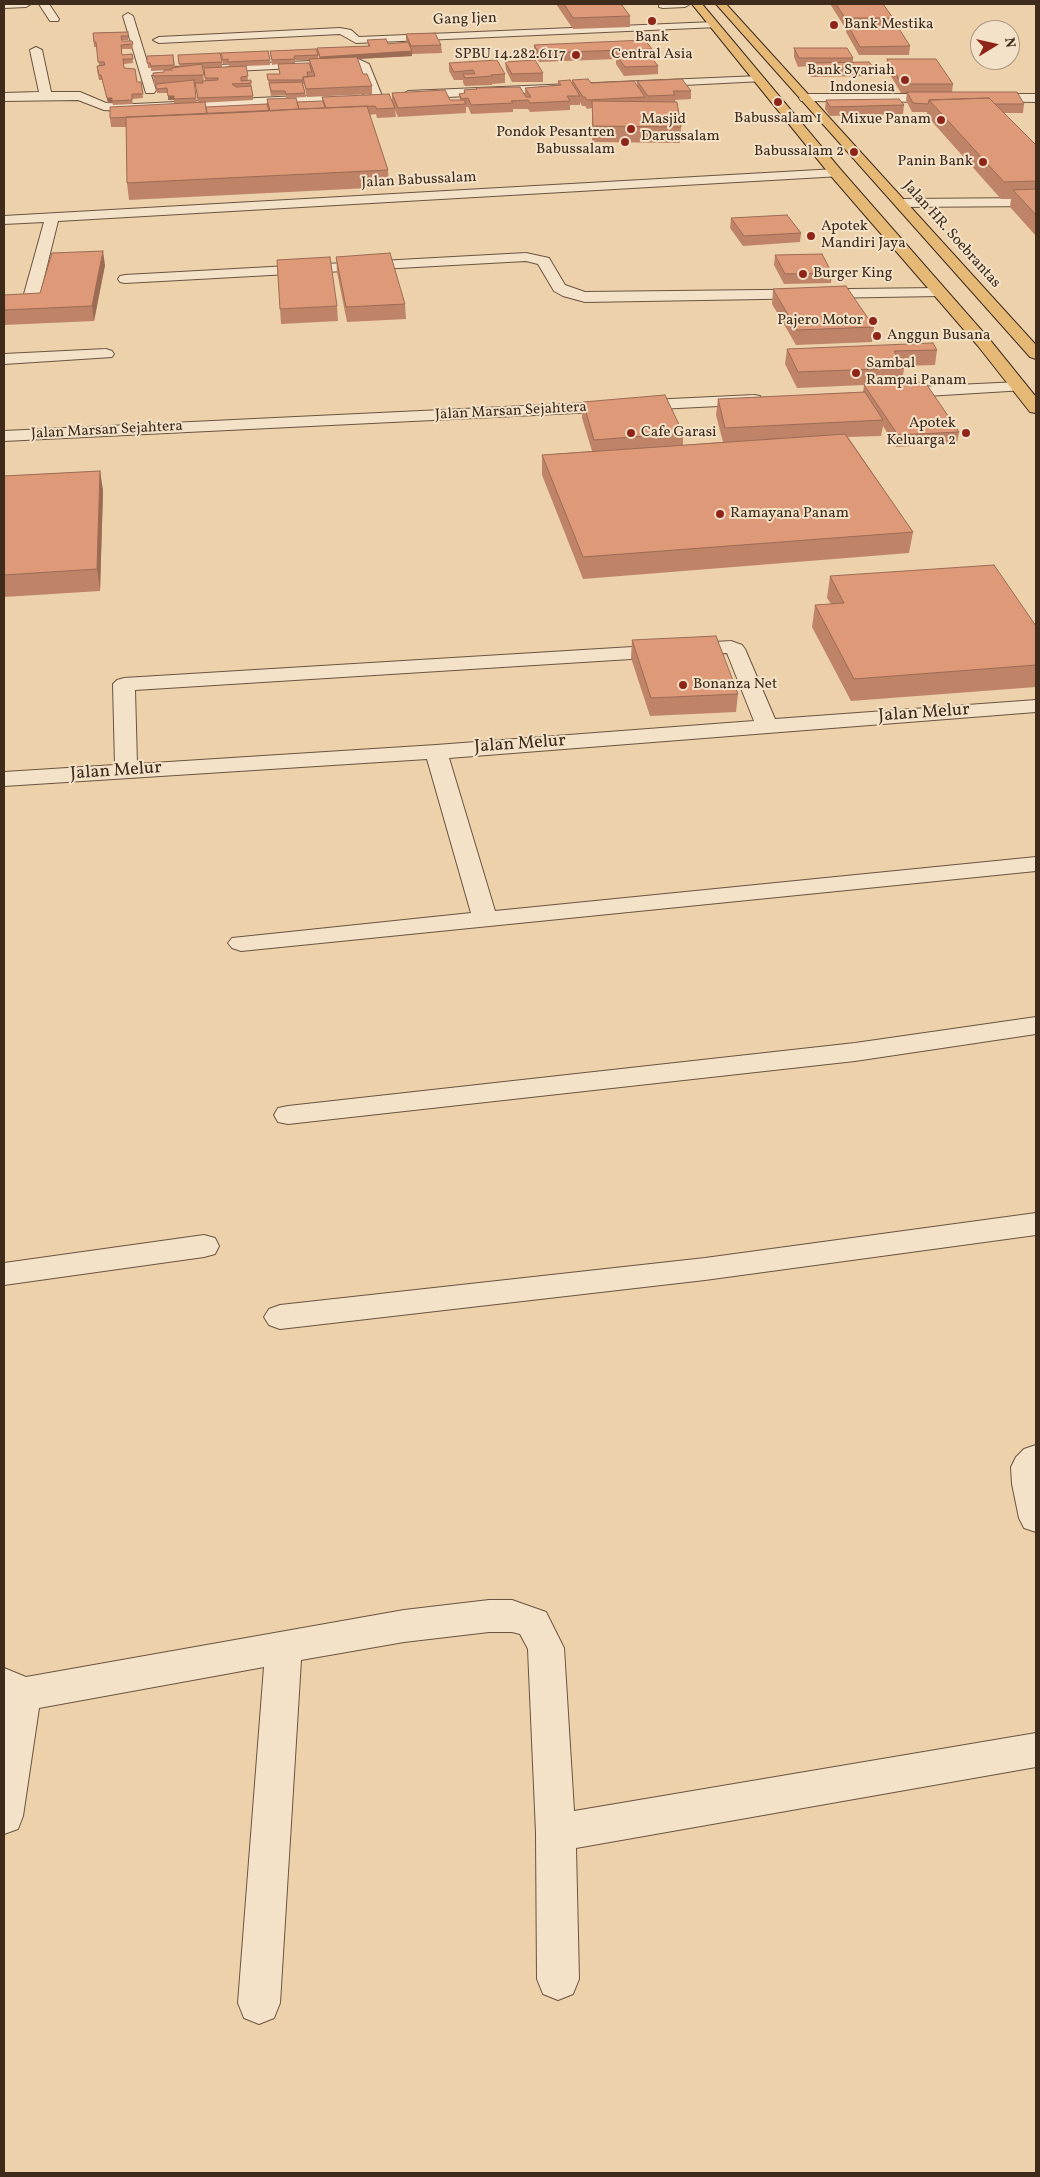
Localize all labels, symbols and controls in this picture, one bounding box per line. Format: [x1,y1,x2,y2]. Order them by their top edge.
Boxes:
street label: Gang Ijen [433,10,497,30]
marker: Bank Central Asia [646,15,658,27]
place label: Bank Mestika [844,16,934,34]
marker: Bank Mestika [828,19,840,31]
north arrow [970,20,1020,70]
place label: Bank Central Asia [611,29,693,64]
text: N [999,36,1019,49]
place label: SPBU 14.282.6117 [454,46,566,64]
marker: SPBU 14.282.6117 [570,49,582,61]
place label: Bank Syariah Indonesia [807,62,895,97]
marker: Bank Syariah Indonesia [899,74,911,86]
marker: Babussalam 1 [772,96,784,108]
place label: Babussalam 1 [734,110,822,128]
place label: Masjid Darussalam [641,111,720,146]
place label: Mixue Panam [840,111,931,129]
marker: Mixue Panam [935,114,947,126]
marker: Masjid Darussalam [625,123,637,135]
place label: Pondok Pesantren Babussalam [496,124,615,159]
marker: Pondok Pesantren Babussalam [619,136,631,148]
place label: Babussalam 2 [754,143,844,161]
marker: Babussalam 2 [848,146,860,158]
place label: Panin Bank [897,153,973,171]
marker: Panin Bank [977,156,989,168]
street label: Jalan Babussalam [361,169,477,193]
street label: Jalan HR. Soebrantas [898,178,1004,292]
place label: Apotek Mandiri Jaya [821,218,906,253]
marker: Apotek Mandiri Jaya [805,230,817,242]
place label: Burger King [813,265,892,283]
marker: Burger King [797,268,809,280]
place label: Pajero Motor [777,312,863,330]
marker: Pajero Motor [867,315,879,327]
place label: Anggun Busana [887,327,990,345]
marker: Anggun Busana [871,330,883,342]
place label: Sambal Rampai Panam [866,355,966,390]
marker: Sambal Rampai Panam [850,367,862,379]
street label: Jalan Marsan Sejahtera [435,399,587,425]
place label: Apotek Keluarga 2 [886,415,956,450]
street label: Jalan Marsan Sejahtera [31,418,183,444]
place label: Cafe Garasi [641,424,717,442]
marker: Cafe Garasi [625,427,637,439]
marker: Apotek Keluarga 2 [960,427,972,439]
place label: Ramayana Panam [730,505,849,523]
marker: Ramayana Panam [714,508,726,520]
place label: Bonanza Net [693,676,777,694]
marker: Bonanza Net [677,679,689,691]
street label: Jalan Melur [878,700,970,728]
street label: Jalan Melur [474,731,566,759]
street label: Jalan Melur [70,758,162,786]

